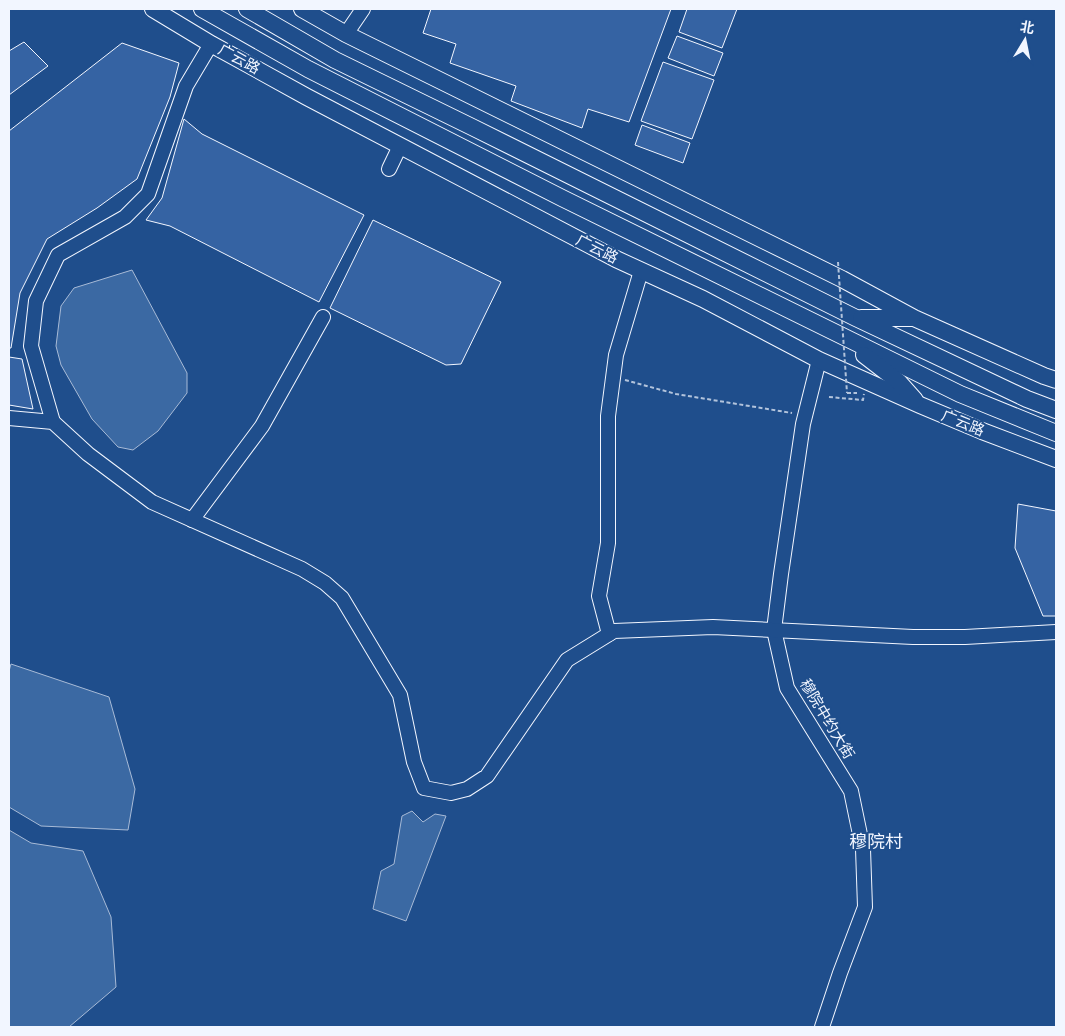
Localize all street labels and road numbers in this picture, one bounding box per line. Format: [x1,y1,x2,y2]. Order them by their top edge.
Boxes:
street label: 广云路 [215,40,263,78]
street label: 广云路 [573,231,621,267]
street label: 广云路 [939,406,987,440]
street label: 穆院中约大街 [796,676,858,762]

